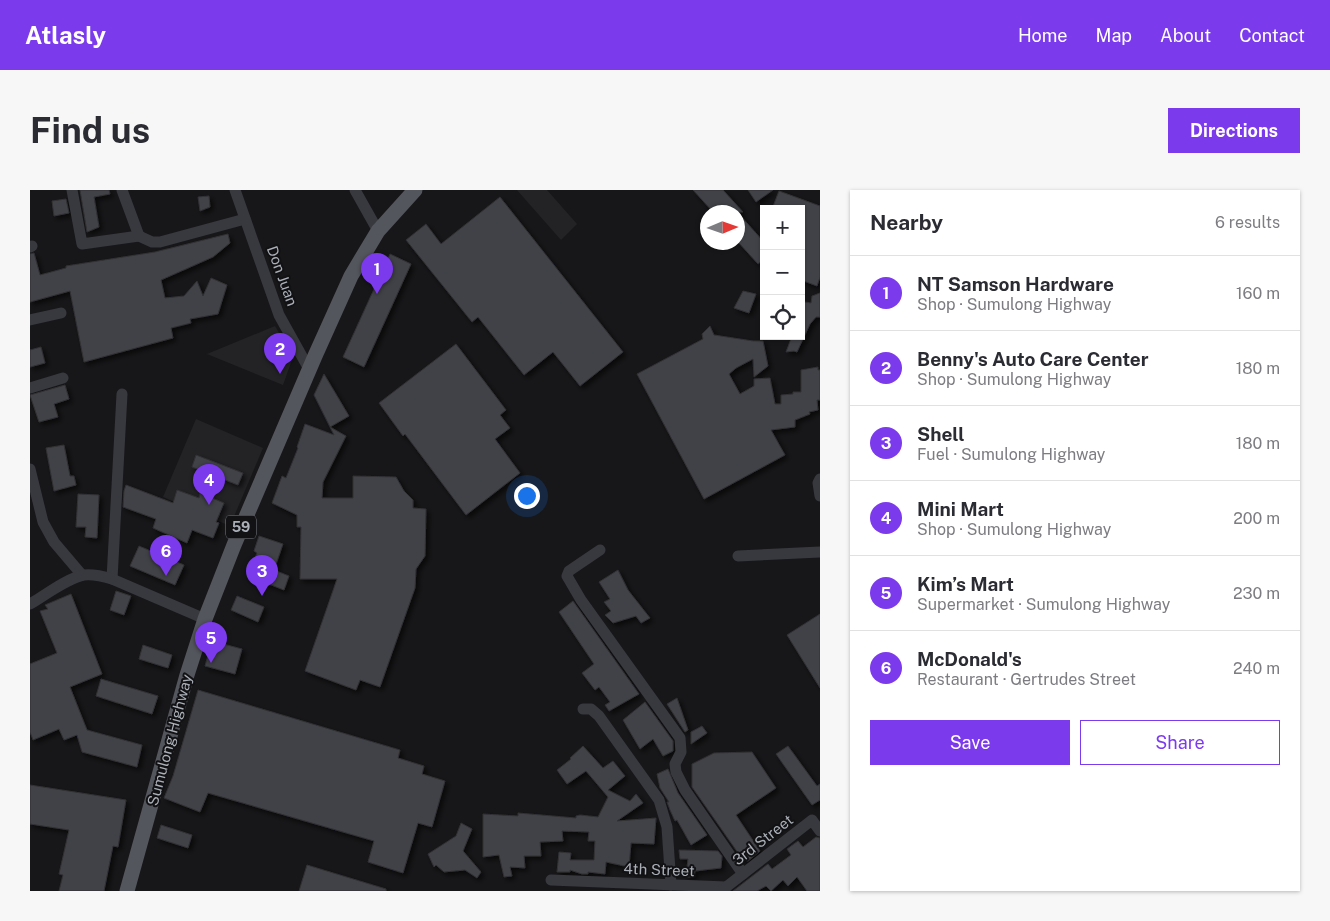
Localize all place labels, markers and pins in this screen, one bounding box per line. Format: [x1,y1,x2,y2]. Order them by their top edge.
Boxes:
pin: 1 [361,253,393,294]
pin: 2 [264,333,296,374]
pin: 4 [193,464,225,505]
pin: 6 [150,535,182,576]
pin: 3 [246,555,278,596]
pin: 5 [195,622,227,663]

